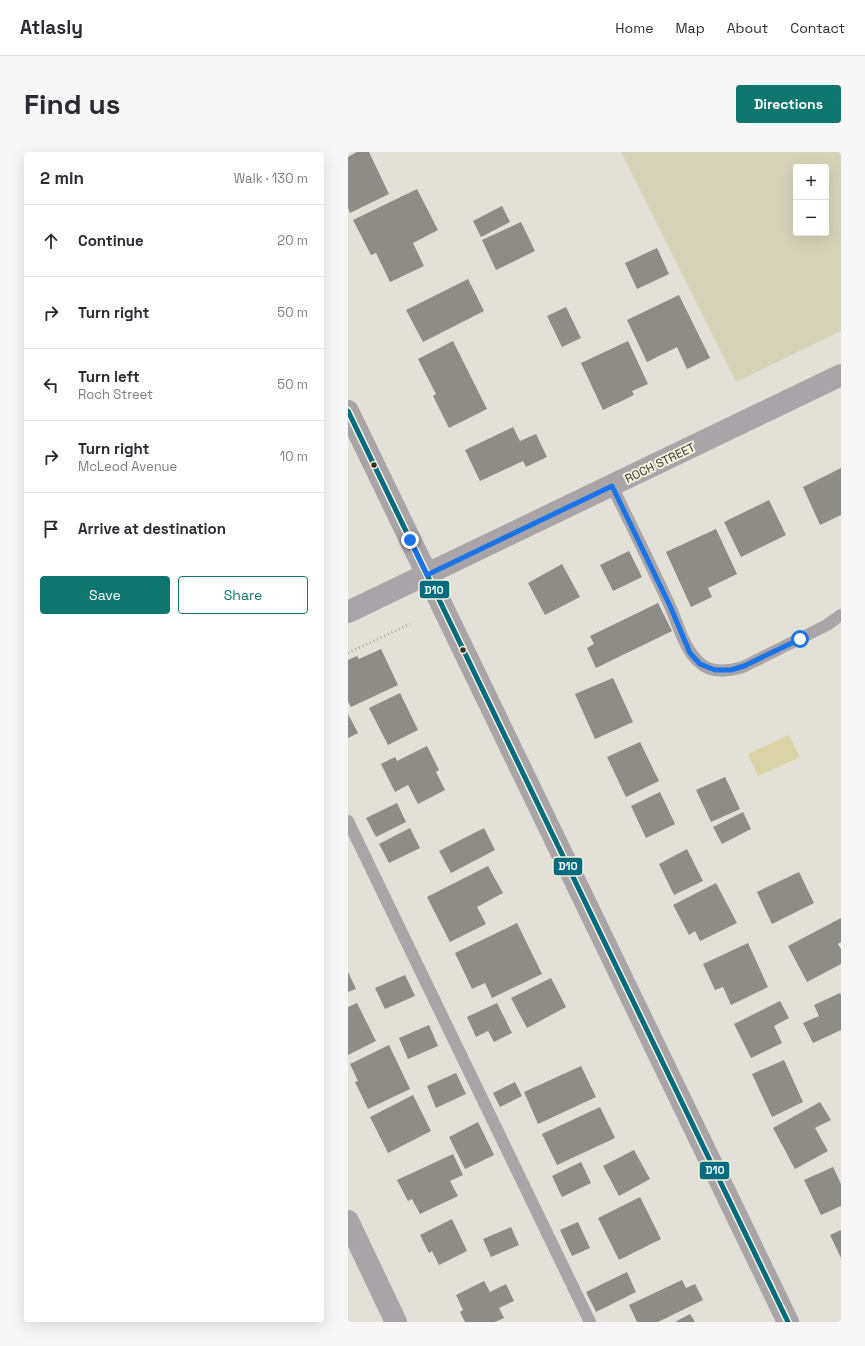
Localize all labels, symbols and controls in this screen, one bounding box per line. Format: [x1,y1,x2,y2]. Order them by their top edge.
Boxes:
text: Atlasly [20,15,83,40]
text: Home [615,19,653,37]
text: Map [675,19,705,37]
text: About [727,19,768,37]
text: Contact [790,19,845,37]
button: Directions [736,85,841,123]
text: Find us [24,86,121,122]
map controls [793,164,829,236]
button: + [793,164,829,200]
text: 2 min [40,167,84,189]
text: Walk · 130 m [234,170,308,187]
button: − [793,200,829,236]
icon: ahead [40,230,62,252]
text: Continue [78,231,144,250]
text: 20 m [277,232,308,249]
icon: right [40,302,62,324]
text: Turn right [78,303,149,322]
text: 50 m [277,304,308,321]
text: Turn left [78,367,140,386]
icon: left [40,374,62,396]
text: 50 m [277,376,308,393]
text: Roch Street [78,386,153,403]
text: Turn right [78,439,149,458]
street label: ROCH STREET [622,439,698,487]
icon: right [40,446,62,468]
text: 10 m [280,448,308,465]
text: McLeod Avenue [78,458,177,475]
unlabelled marker [369,460,379,470]
icon: arrive [40,518,62,540]
text: Arrive at destination [78,519,226,538]
route end [401,531,419,549]
button: Save [40,576,170,614]
button: Share [178,576,308,614]
line badge: D10 [419,580,450,599]
text: D10 [424,583,444,597]
route start [791,630,809,648]
unlabelled marker [458,645,468,655]
line badge: D10 [553,857,583,876]
text: D10 [558,859,578,873]
line badge: D10 [699,1161,730,1180]
text: D10 [705,1163,725,1177]

